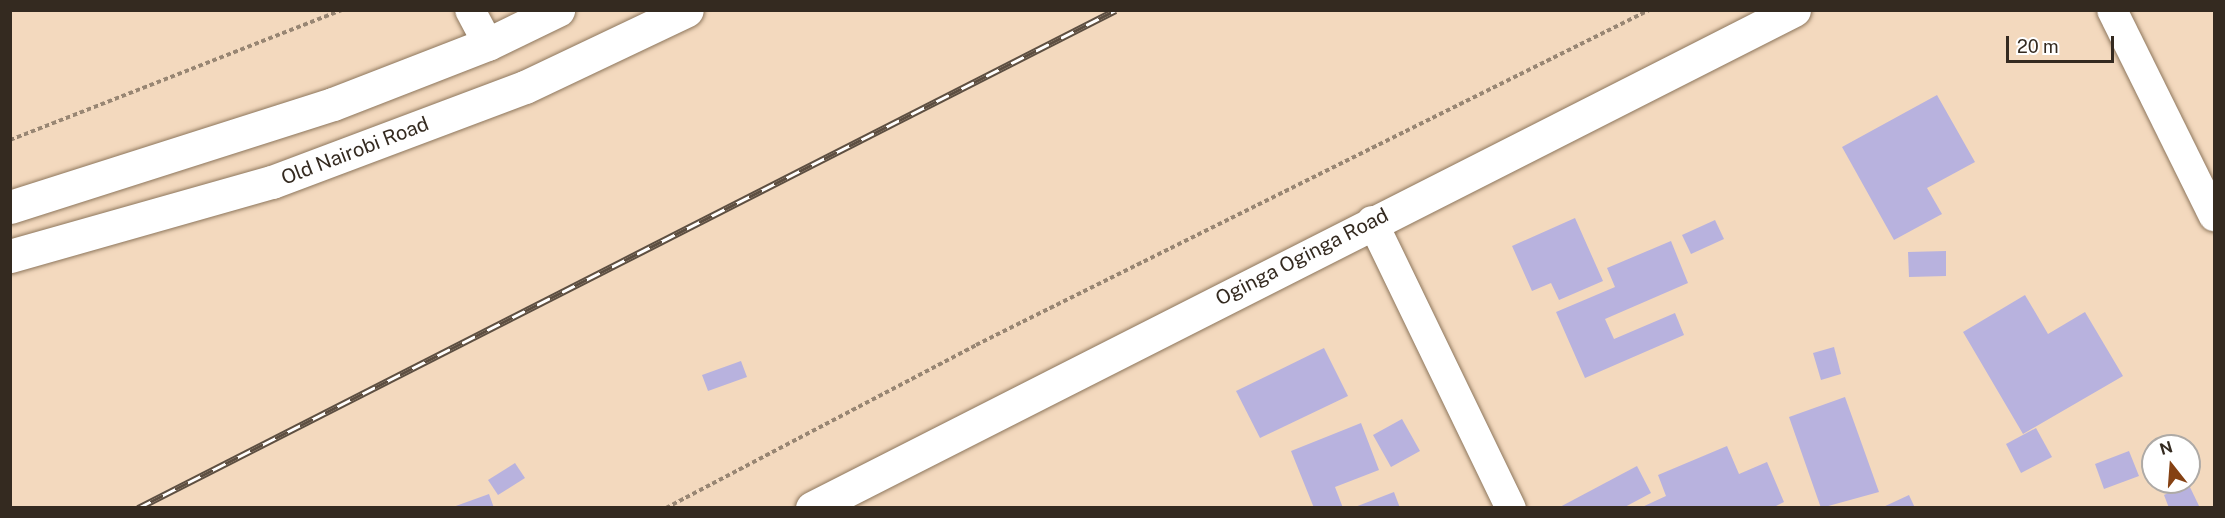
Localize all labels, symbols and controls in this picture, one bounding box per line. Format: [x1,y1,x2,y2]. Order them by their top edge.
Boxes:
scale bar [2009,24,2117,62]
text: 20 m [2017,36,2059,57]
street label: Old Nairobi Road [278,112,432,190]
street label: Oginga Oginga Road [1212,203,1392,311]
north arrow [2141,434,2201,494]
text: N [2157,437,2175,459]

